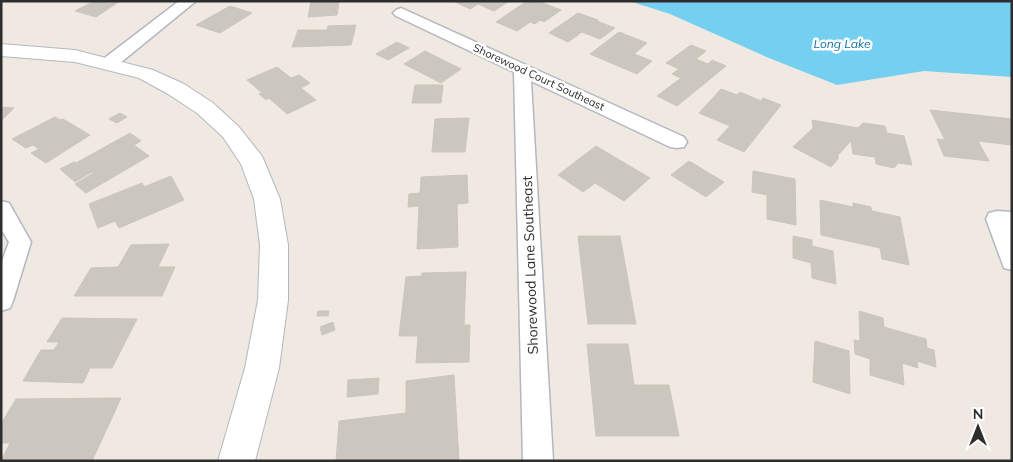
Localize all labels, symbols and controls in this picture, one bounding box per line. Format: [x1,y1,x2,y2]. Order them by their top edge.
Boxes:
water label: Long Lake [813,36,871,51]
street label: Shorewood Court Southeast [471,40,607,114]
street label: Shorewood Lane Southeast [518,175,542,355]
north arrow [953,402,1003,452]
text: N [973,405,983,423]

